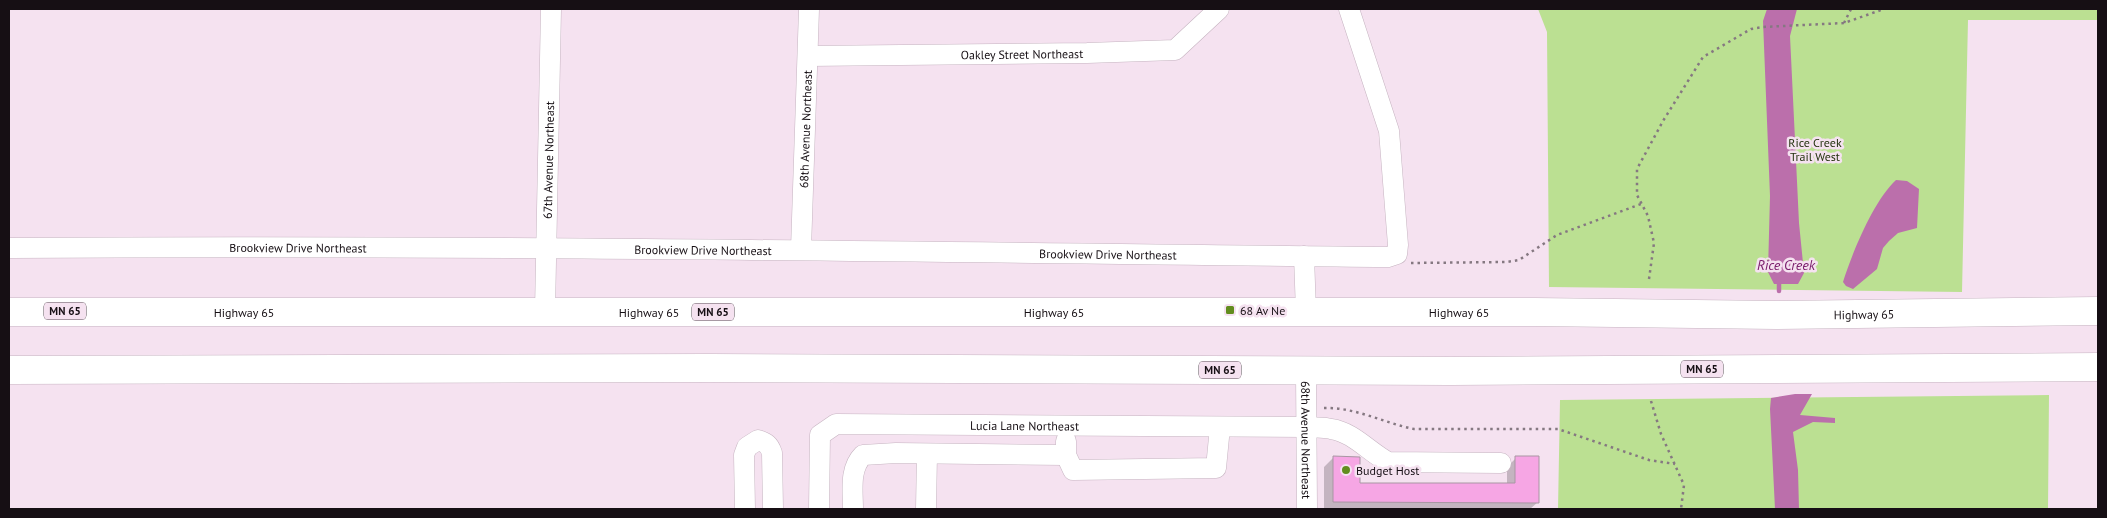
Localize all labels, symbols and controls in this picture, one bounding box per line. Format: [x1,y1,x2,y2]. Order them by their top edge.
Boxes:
street label: Oakley Street Northeast [961,46,1083,62]
street label: 68th Avenue Northeast [796,70,814,188]
street label: 67th Avenue Northeast [539,101,557,219]
park label: Rice Creek Trail West [1788,135,1842,164]
street label: Brookview Drive Northeast [229,240,367,255]
street label: Brookview Drive Northeast [634,241,772,258]
street label: Brookview Drive Northeast [1039,246,1177,262]
water label: Rice Creek [1757,256,1816,274]
road number: MN 65 [44,302,86,320]
place label: 68 Av Ne [1240,303,1285,318]
road number: MN 65 [692,304,734,320]
marker: 68 Av Ne [1224,304,1236,316]
street label: Highway 65 [214,305,274,320]
street label: Highway 65 [619,305,679,320]
street label: Highway 65 [1024,305,1084,320]
street label: Highway 65 [1429,305,1489,320]
street label: Highway 65 [1834,306,1894,322]
road number: MN 65 [1681,360,1723,378]
road number: MN 65 [1199,362,1241,378]
street label: 68th Avenue Northeast [1299,381,1314,499]
street label: Lucia Lane Northeast [970,417,1079,433]
place label: Budget Host [1356,463,1419,478]
marker: Budget Host [1340,464,1352,476]

